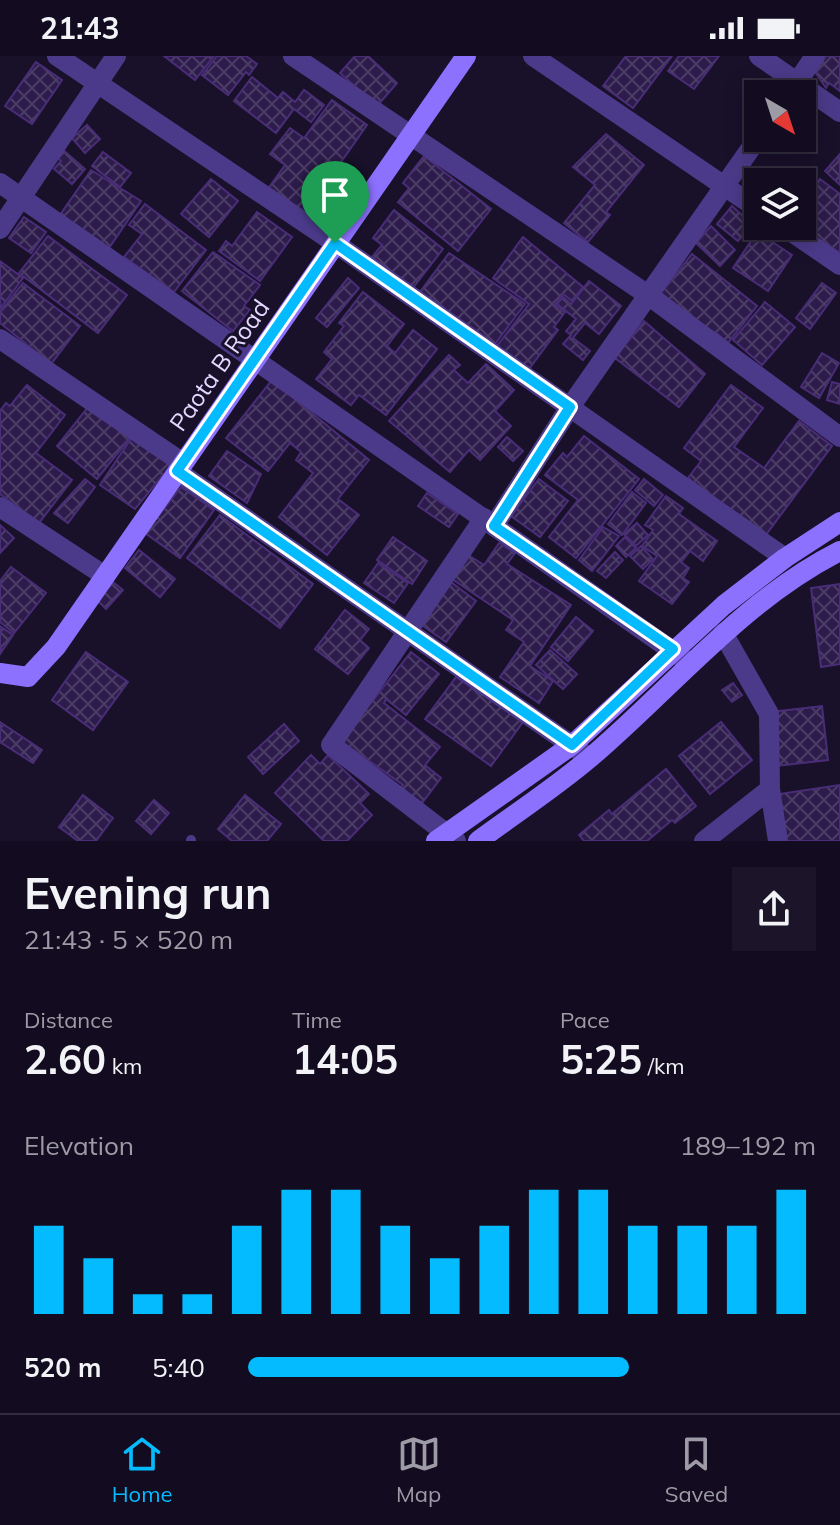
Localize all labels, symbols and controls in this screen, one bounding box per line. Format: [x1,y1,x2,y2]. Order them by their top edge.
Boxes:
text: 21:43 [40,9,119,47]
north arrow [744,80,816,152]
map controls [744,80,816,240]
pin [301,161,369,243]
button: layers [744,168,816,240]
icon: arrive [313,173,357,217]
street label: Paota B Road [163,294,275,436]
text: Evening run [24,865,271,920]
button: share [732,867,816,951]
text: 21:43 · 5 × 520 m [24,923,233,956]
text: Distance [24,1006,113,1034]
text: Time [292,1006,342,1034]
text: Pace [560,1006,610,1034]
text: 2.60 [24,1034,106,1084]
text: 14:05 [292,1034,398,1084]
text: 5:25 [560,1034,642,1084]
text: km [106,1052,142,1080]
text: /km [642,1052,685,1080]
text: Elevation [24,1129,134,1162]
text: 189–192 m [680,1129,816,1162]
text: 520 m [24,1351,101,1384]
text: 5:40 [152,1351,205,1384]
tab: Home [112,1432,172,1508]
tab: Map [396,1432,441,1508]
tab: Saved [665,1432,728,1508]

